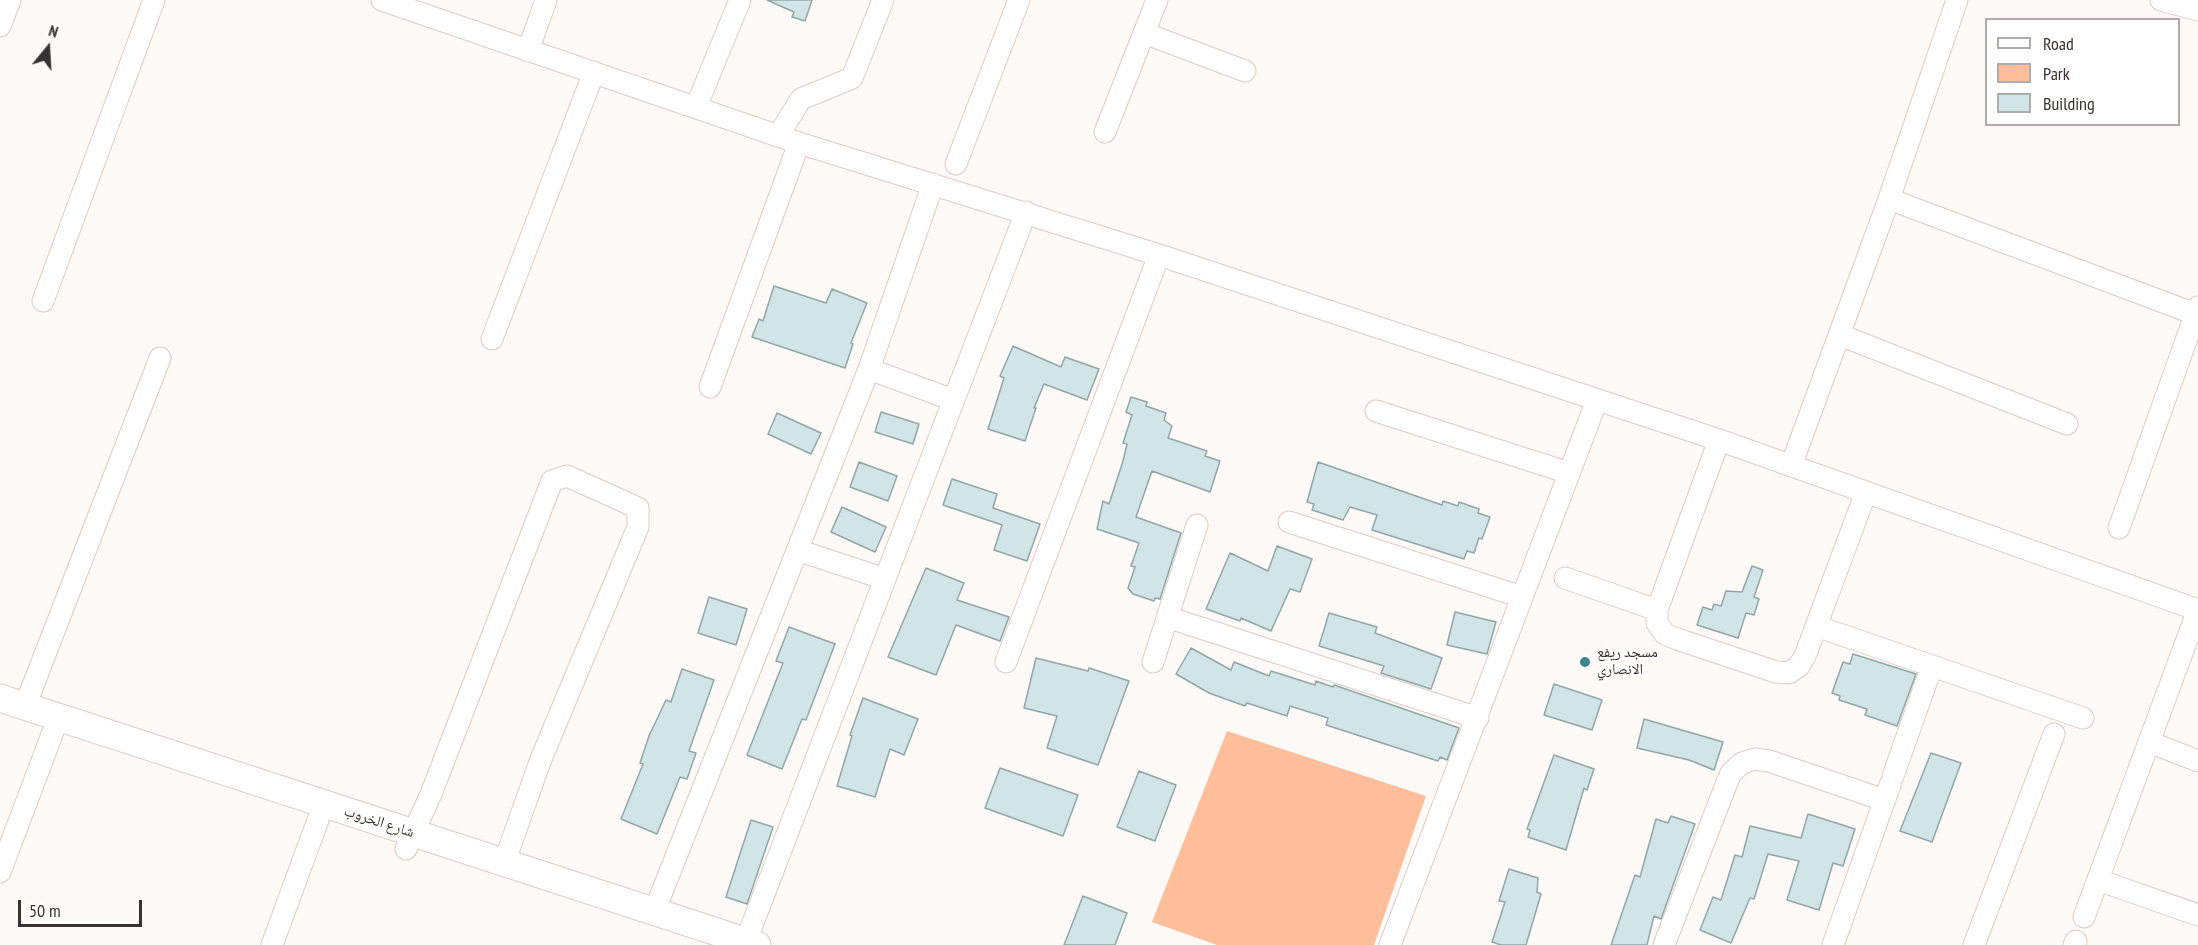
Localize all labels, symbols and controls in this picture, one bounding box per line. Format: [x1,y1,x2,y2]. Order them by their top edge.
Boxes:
north arrow [18,18,78,78]
legend [1985,18,2180,126]
text: N [46,20,61,42]
text: Road [2043,32,2074,55]
text: Park [2043,62,2070,85]
text: Building [2043,92,2095,115]
place label: مسجد ريفع الانصاري [1597,644,1658,679]
marker: مسجد ريفع الانصاري [1578,655,1592,669]
street label: شارع الخروب [341,802,417,842]
scale bar [21,888,146,926]
text: 50 m [29,899,61,922]

